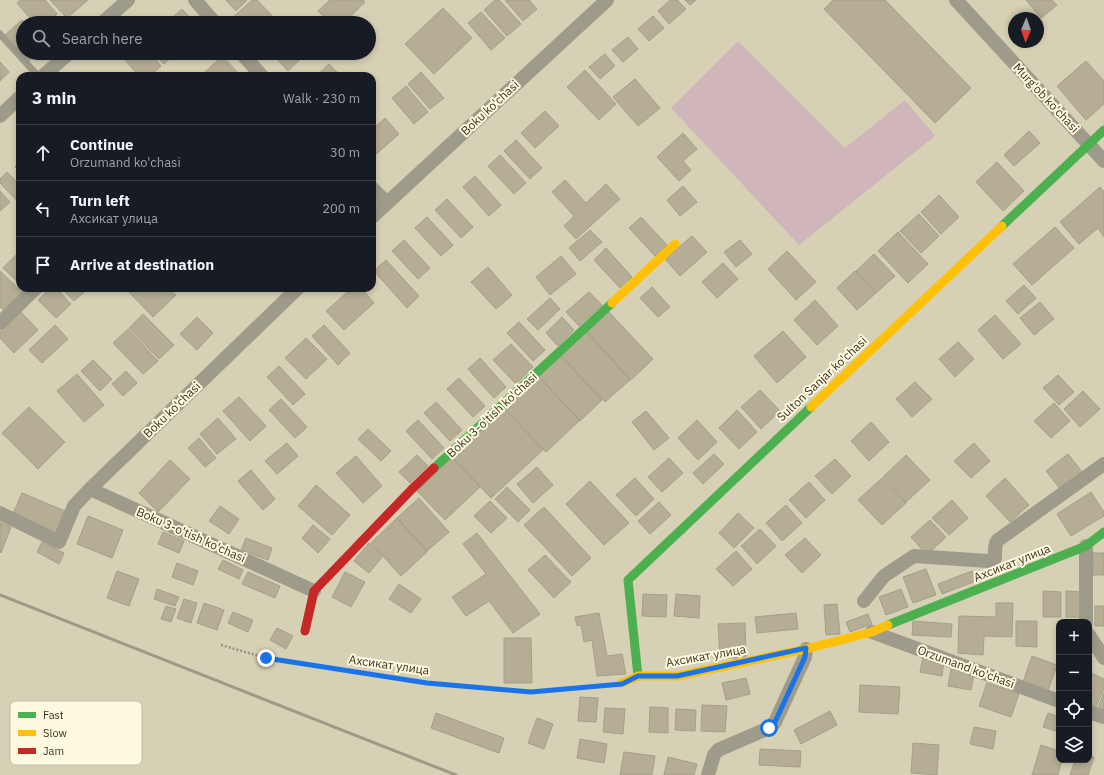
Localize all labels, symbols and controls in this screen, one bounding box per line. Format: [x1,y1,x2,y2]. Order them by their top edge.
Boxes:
north arrow [1008,12,1044,48]
search box [16,16,376,60]
icon: search [30,27,52,49]
text: Search here [62,29,142,48]
street label: Murg'ob ko'chasi [1010,60,1082,136]
street label: Boku ko'chasi [458,77,522,138]
text: 3 min [32,87,76,109]
text: Walk · 230 m [283,90,360,107]
text: Continue [70,135,134,154]
icon: ahead [32,142,54,164]
text: 30 m [330,144,360,161]
text: Orzumand ko'chasi [70,154,181,171]
text: Turn left [70,191,130,210]
icon: left [32,198,54,220]
text: 200 m [322,200,360,217]
text: Ахсикат улица [70,210,158,227]
icon: arrive [32,254,54,276]
text: Arrive at destination [70,255,214,274]
street label: Sulton Sanjar ko'chasi [773,333,870,424]
street label: Boku 3-o'tish ko'chasi [443,369,540,460]
street label: Boku ko'chasi [140,379,203,441]
street label: Boku 3-o'tish ko'chasi [134,504,248,565]
street label: Ахсикат улица [971,540,1053,585]
map controls [1056,619,1092,763]
button: + [1056,619,1092,655]
street label: Ахсикат улица [665,641,748,670]
street label: Orzumand ko'chasi [916,642,1017,691]
route end [257,649,275,667]
street label: Ахсикат улица [348,651,431,678]
button: − [1056,655,1092,691]
button: locate [1056,691,1092,727]
legend [10,701,142,765]
text: Fast [43,708,64,722]
route start [760,719,778,737]
text: Slow [43,726,67,740]
button: layers [1056,727,1092,763]
text: Jam [43,744,64,758]

